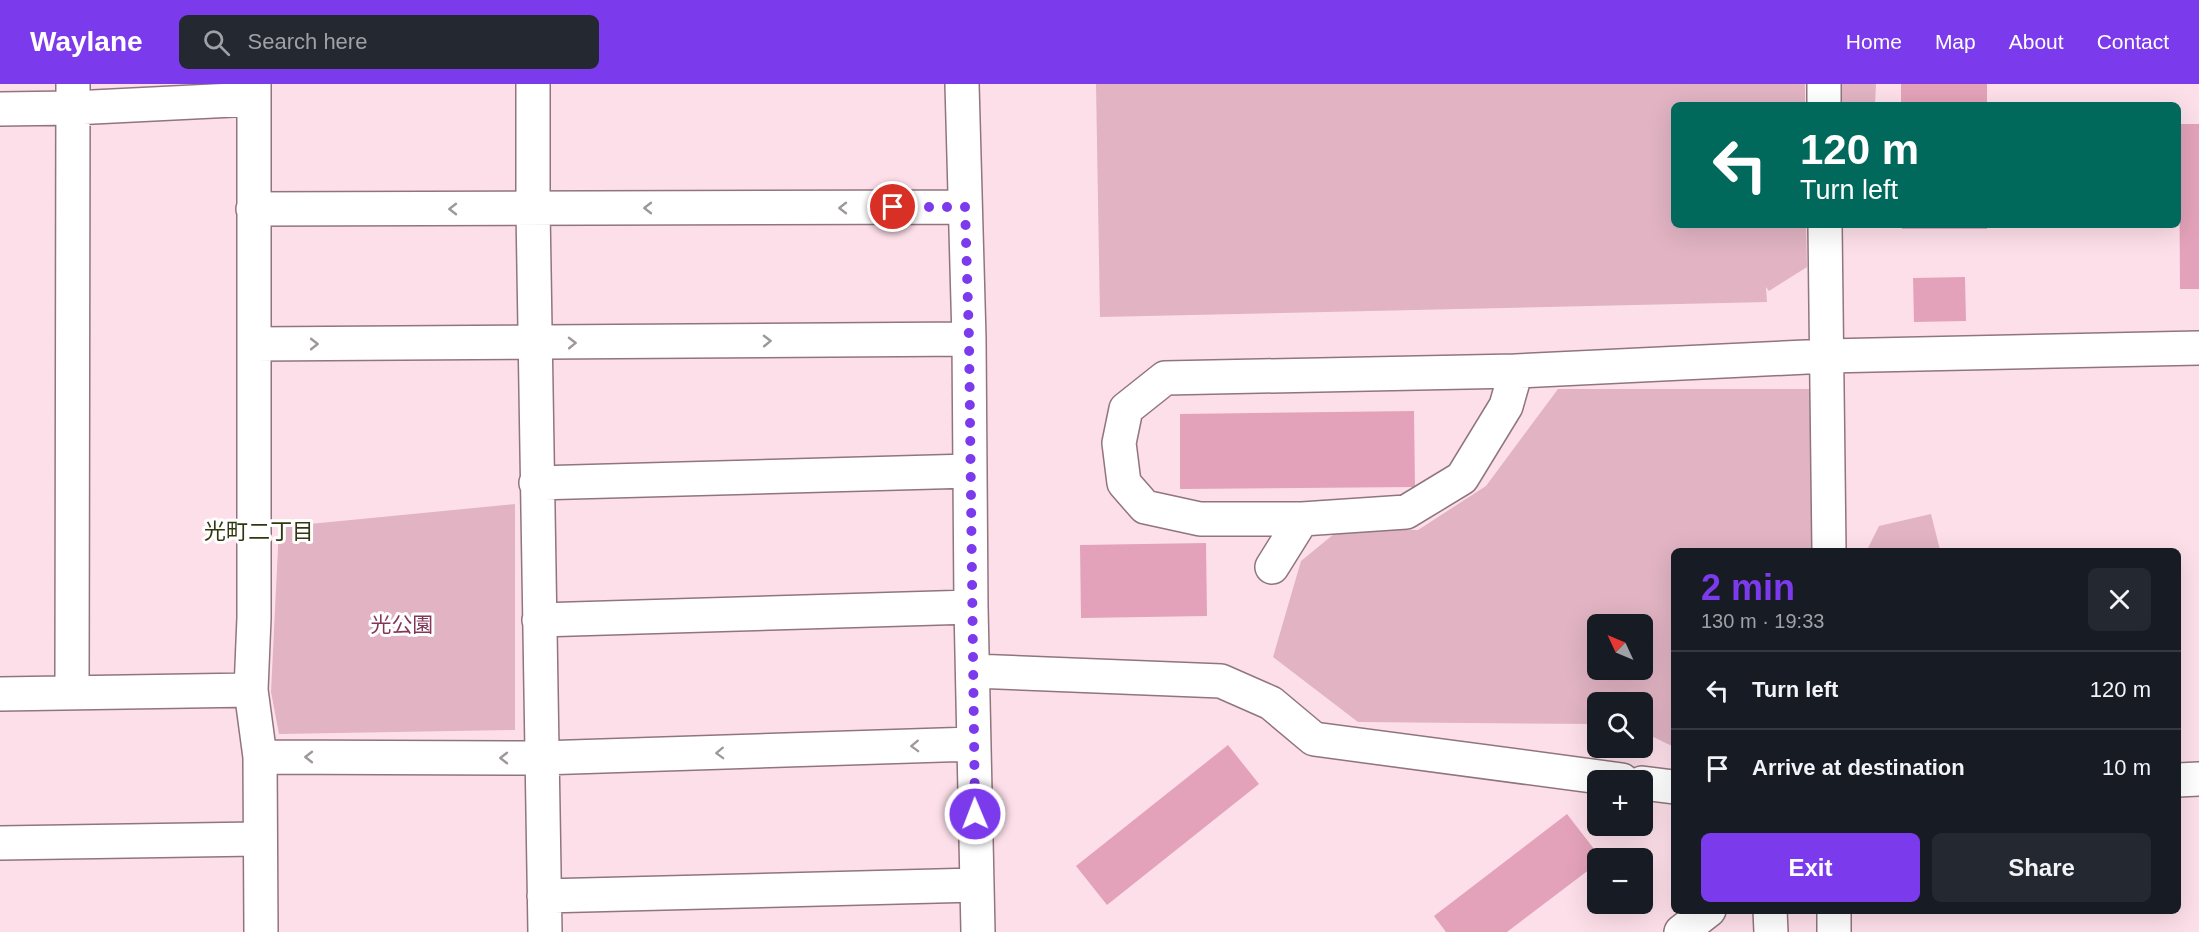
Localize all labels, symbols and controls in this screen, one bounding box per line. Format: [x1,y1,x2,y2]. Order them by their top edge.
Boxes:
search box [179,15,599,69]
text: Waylane [30,26,143,57]
icon: search [200,26,233,59]
text: Search here [248,29,367,54]
text: Home [1846,30,1902,53]
text: Map [1935,30,1976,53]
text: About [2009,30,2064,53]
text: Contact [2097,30,2169,53]
icon: left [1701,126,1779,204]
text: 120 m [1800,126,1919,173]
text: Turn left [1800,175,1898,205]
pin [867,181,918,232]
icon: arrive [876,190,909,223]
one-way arrow [839,201,848,214]
one-way arrow [644,202,653,214]
one-way arrow [449,203,458,215]
one-way arrow [762,335,771,348]
one-way arrow [567,337,576,350]
one-way arrow [309,338,318,350]
district label: 光町二丁目 [204,519,314,544]
text: 2 min [1701,567,1795,608]
button: close [2088,568,2151,631]
text: 130 m · 19:33 [1701,610,1824,632]
park label: 光公園 [371,613,434,636]
north arrow [1587,614,1653,680]
map controls [1587,614,1653,914]
icon: left [1701,674,1734,707]
text: Turn left [1752,677,1838,702]
text: 120 m [2090,677,2151,702]
button: search [1587,692,1653,758]
one-way arrow [910,740,919,753]
one-way arrow [715,746,724,759]
one-way arrow [305,751,314,763]
one-way arrow [500,752,509,764]
icon: arrive [1701,752,1734,785]
text: Arrive at destination [1752,755,1965,780]
text: 10 m [2102,755,2151,780]
button: + [1587,770,1653,836]
position arrow [943,782,1007,846]
button: Exit [1701,833,1920,902]
button: Share [1932,833,2151,902]
button: − [1587,848,1653,914]

